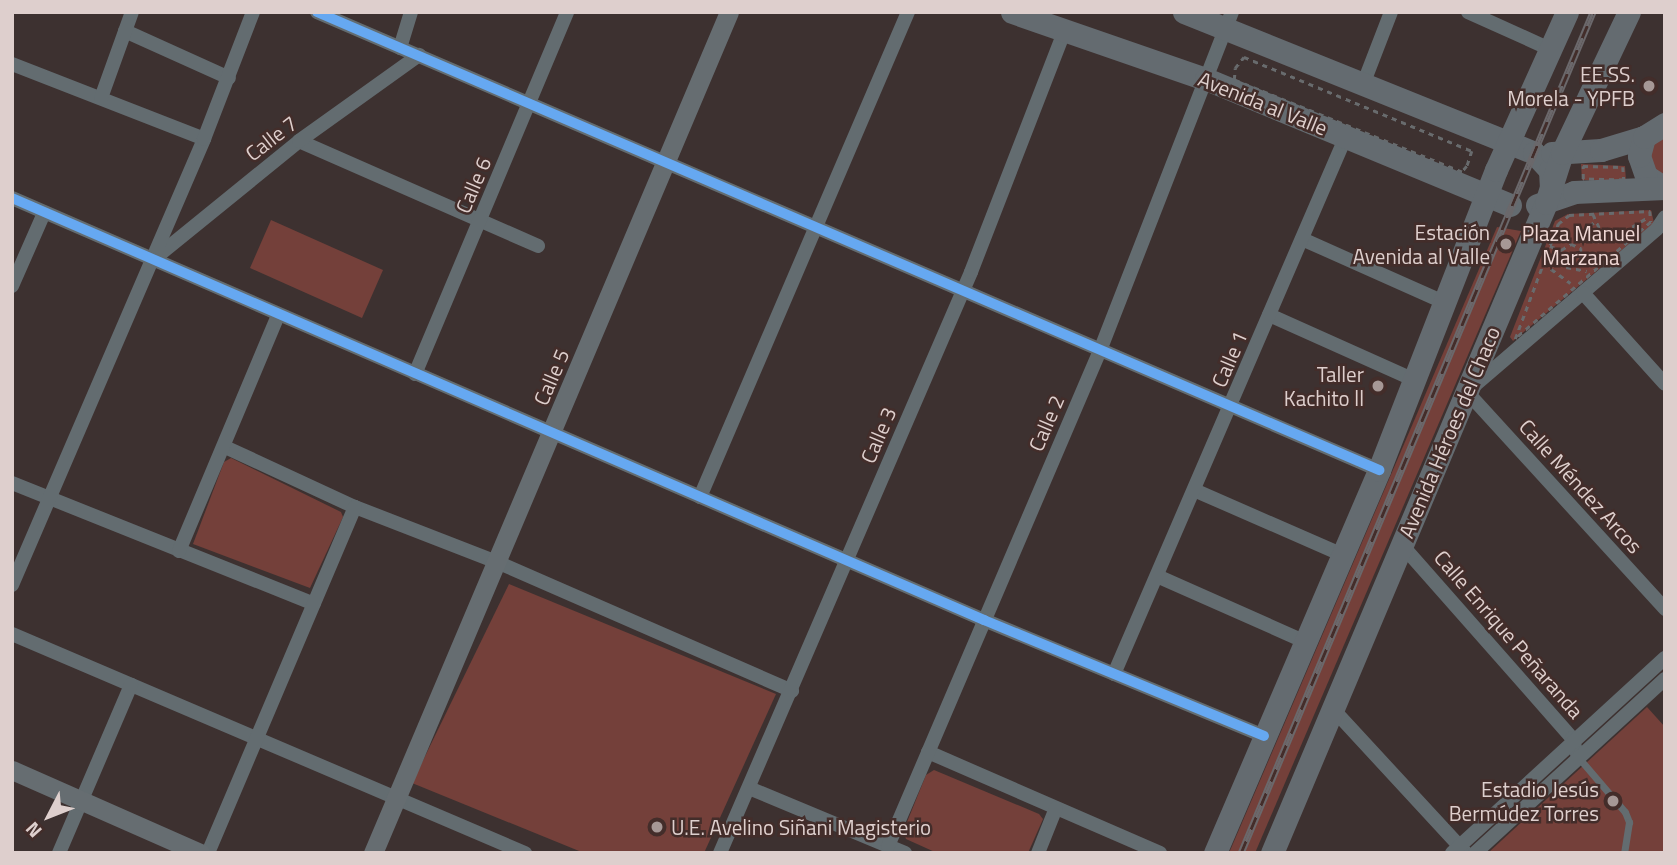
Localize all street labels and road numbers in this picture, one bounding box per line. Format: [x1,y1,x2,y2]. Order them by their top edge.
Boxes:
street label: Avenida al Valle [1195,66,1331,140]
street label: Calle 7 [240,110,302,166]
street label: Calle 6 [450,153,496,217]
street label: Avenida Héroes del Chaco [1393,323,1505,541]
street label: Calle 1 [1206,327,1252,391]
street label: Calle 5 [528,345,574,409]
street label: Calle 2 [1023,391,1069,455]
street label: Calle 3 [855,403,901,467]
street label: Calle Méndez Arcos [1514,414,1648,558]
street label: Calle Enrique Peñaranda [1429,545,1589,723]

